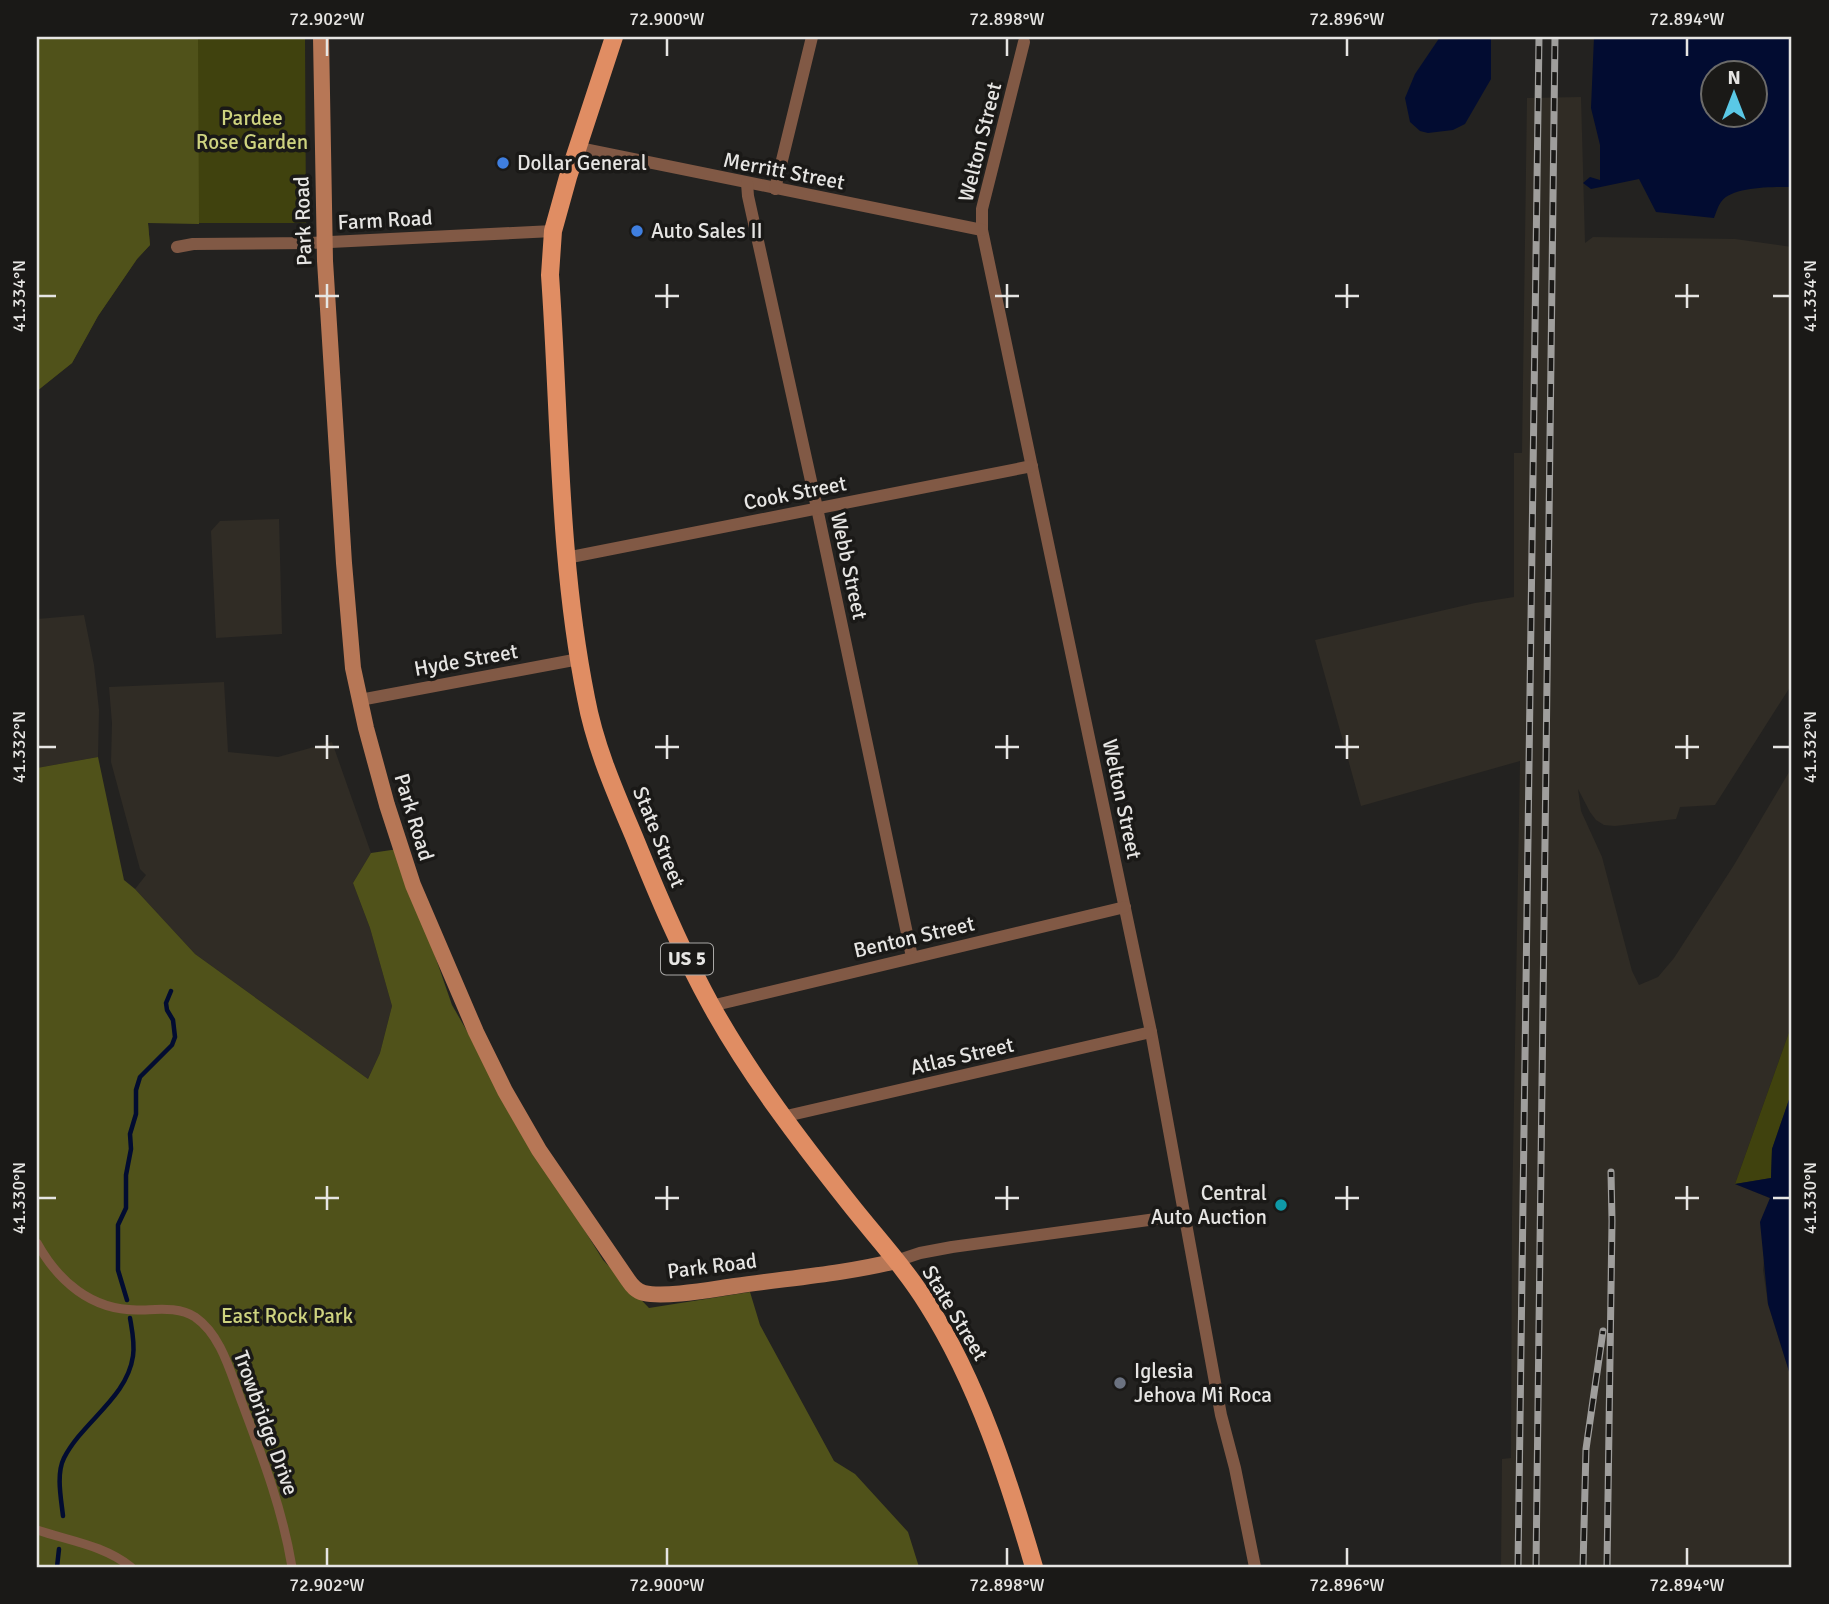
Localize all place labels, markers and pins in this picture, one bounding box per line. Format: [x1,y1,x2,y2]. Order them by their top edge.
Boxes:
place label: Dollar General [517,150,647,176]
marker: Dollar General [495,155,511,171]
place label: Auto Sales II [651,218,763,244]
marker: Auto Sales II [629,223,645,239]
place label: Central Auto Auction [1151,1180,1267,1230]
marker: Central Auto Auction [1273,1197,1289,1213]
place label: Iglesia Jehova Mi Roca [1134,1358,1272,1408]
marker: Iglesia Jehova Mi Roca [1112,1375,1128,1391]

